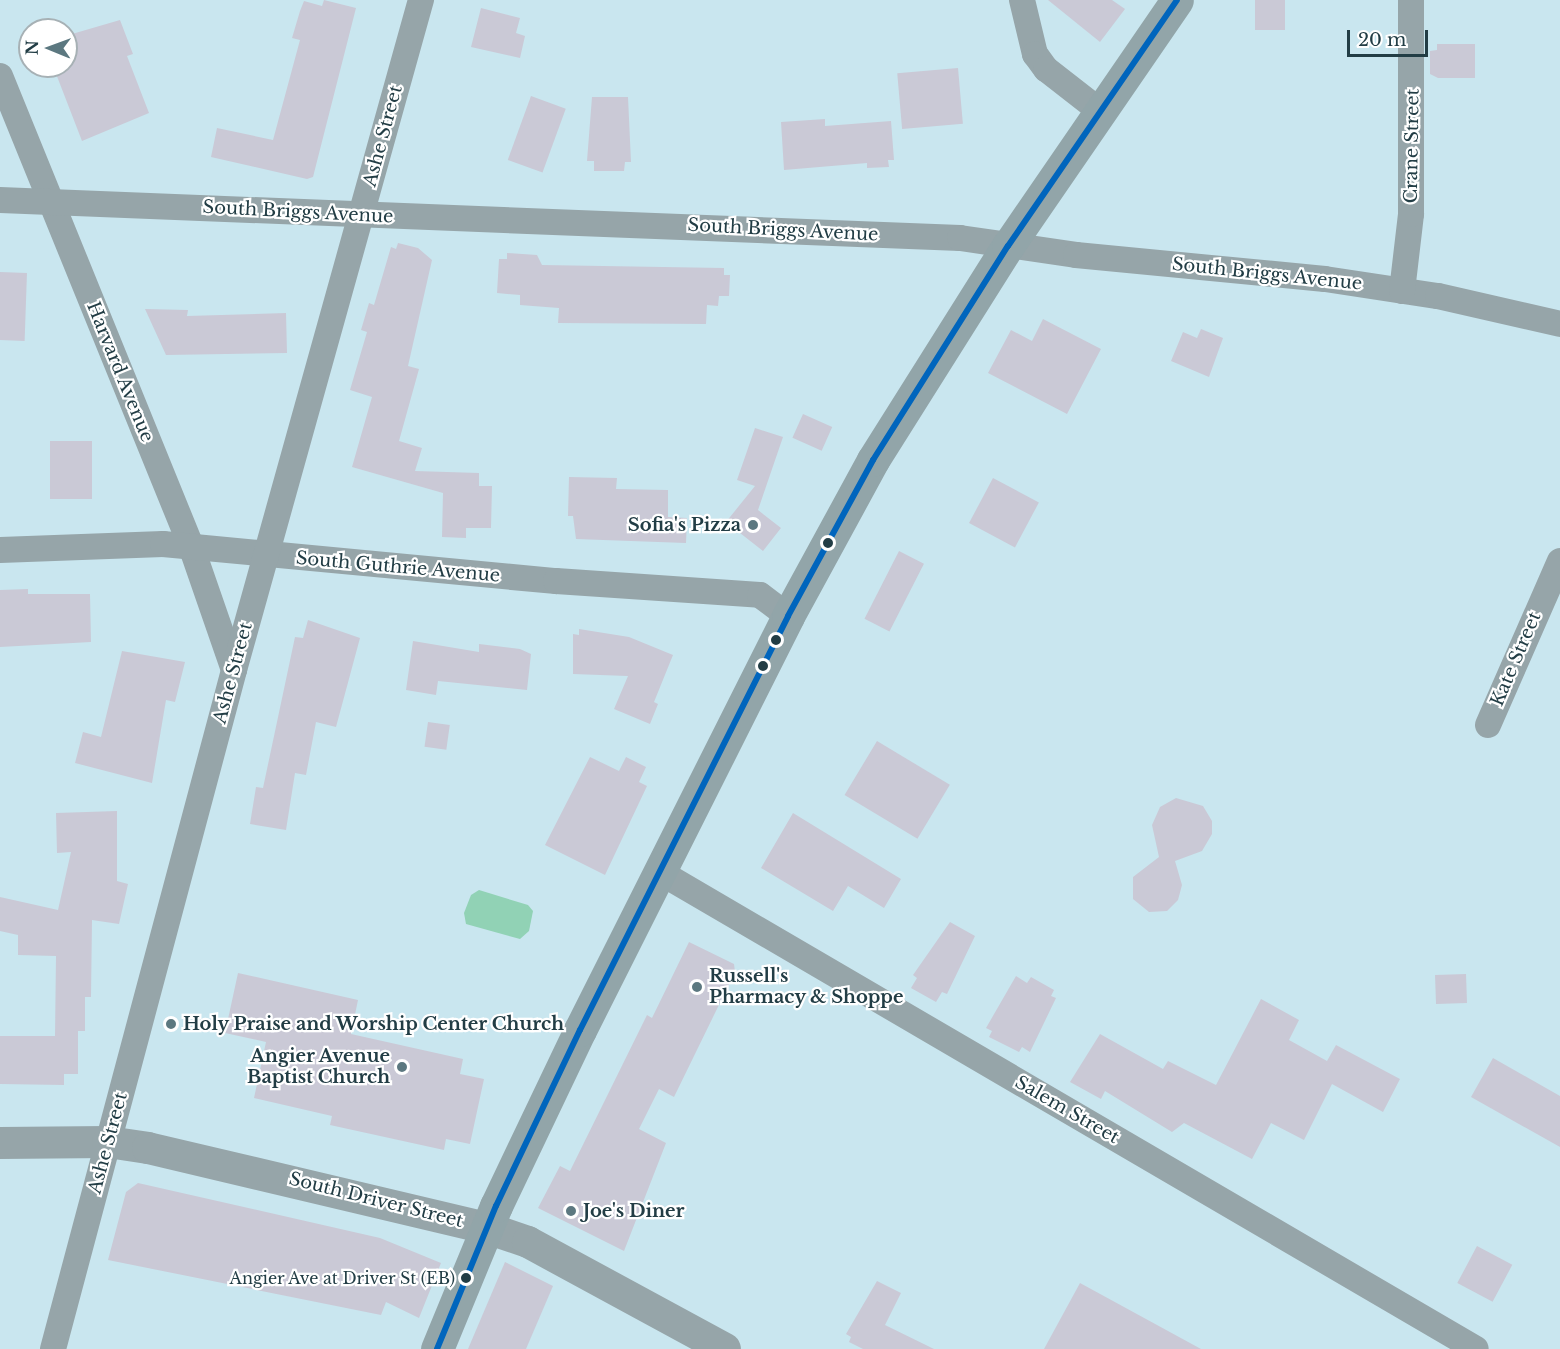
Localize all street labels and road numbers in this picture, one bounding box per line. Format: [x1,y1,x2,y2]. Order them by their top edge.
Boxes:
street label: Ashe Street [359,83,407,189]
street label: Crane Street [1400,88,1424,204]
street label: South Briggs Avenue [202,196,394,228]
street label: South Briggs Avenue [687,214,879,246]
street label: South Briggs Avenue [1171,253,1363,295]
street label: Harvard Avenue [82,298,158,446]
street label: South Guthrie Avenue [295,547,501,587]
street label: Kate Street [1486,609,1546,709]
street label: Ashe Street [209,620,257,726]
street label: Salem Street [1011,1072,1123,1148]
street label: Ashe Street [84,1090,132,1196]
street label: South Driver Street [286,1168,466,1232]

